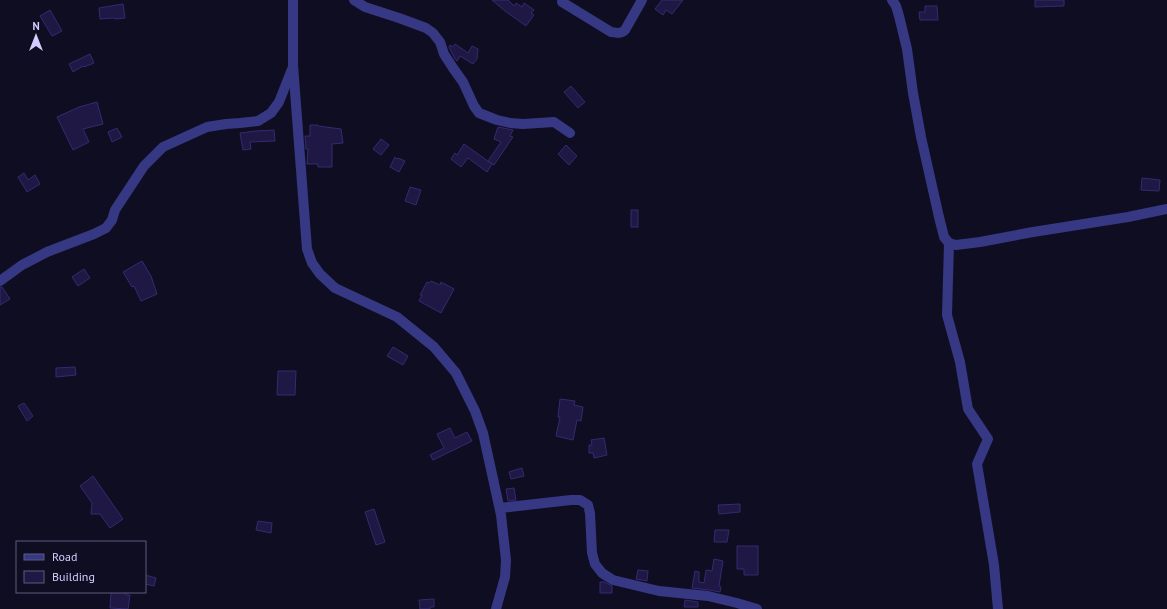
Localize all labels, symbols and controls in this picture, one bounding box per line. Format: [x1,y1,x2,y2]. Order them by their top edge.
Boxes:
north arrow [16,16,56,56]
text: N [32,19,40,33]
legend [16,541,146,593]
text: Road [52,549,77,564]
text: Building [52,569,95,584]

